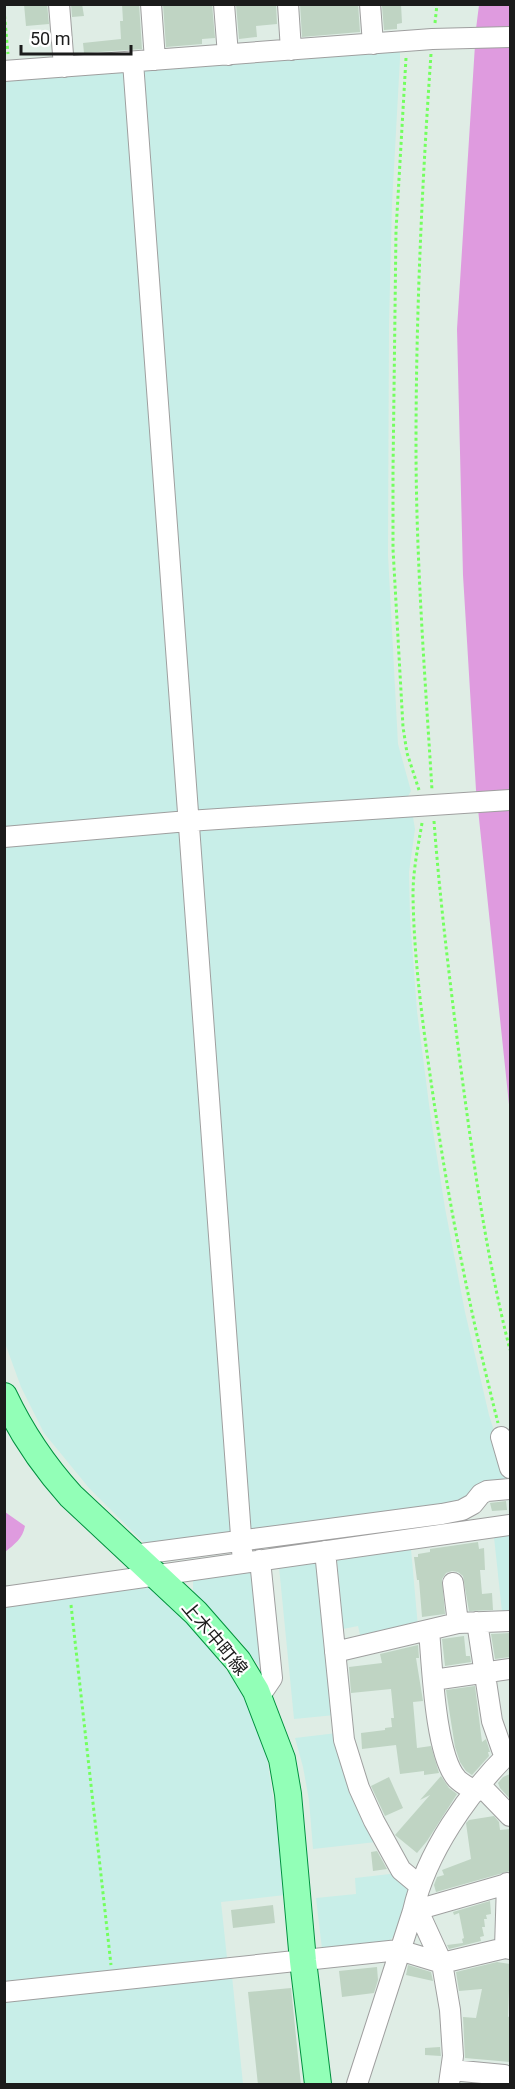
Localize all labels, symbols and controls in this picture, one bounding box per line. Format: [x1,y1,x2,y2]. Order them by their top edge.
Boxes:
scale bar [21,18,130,56]
text: 50 m [30,28,70,49]
street label: 上木中町線 [178,1597,252,1679]

